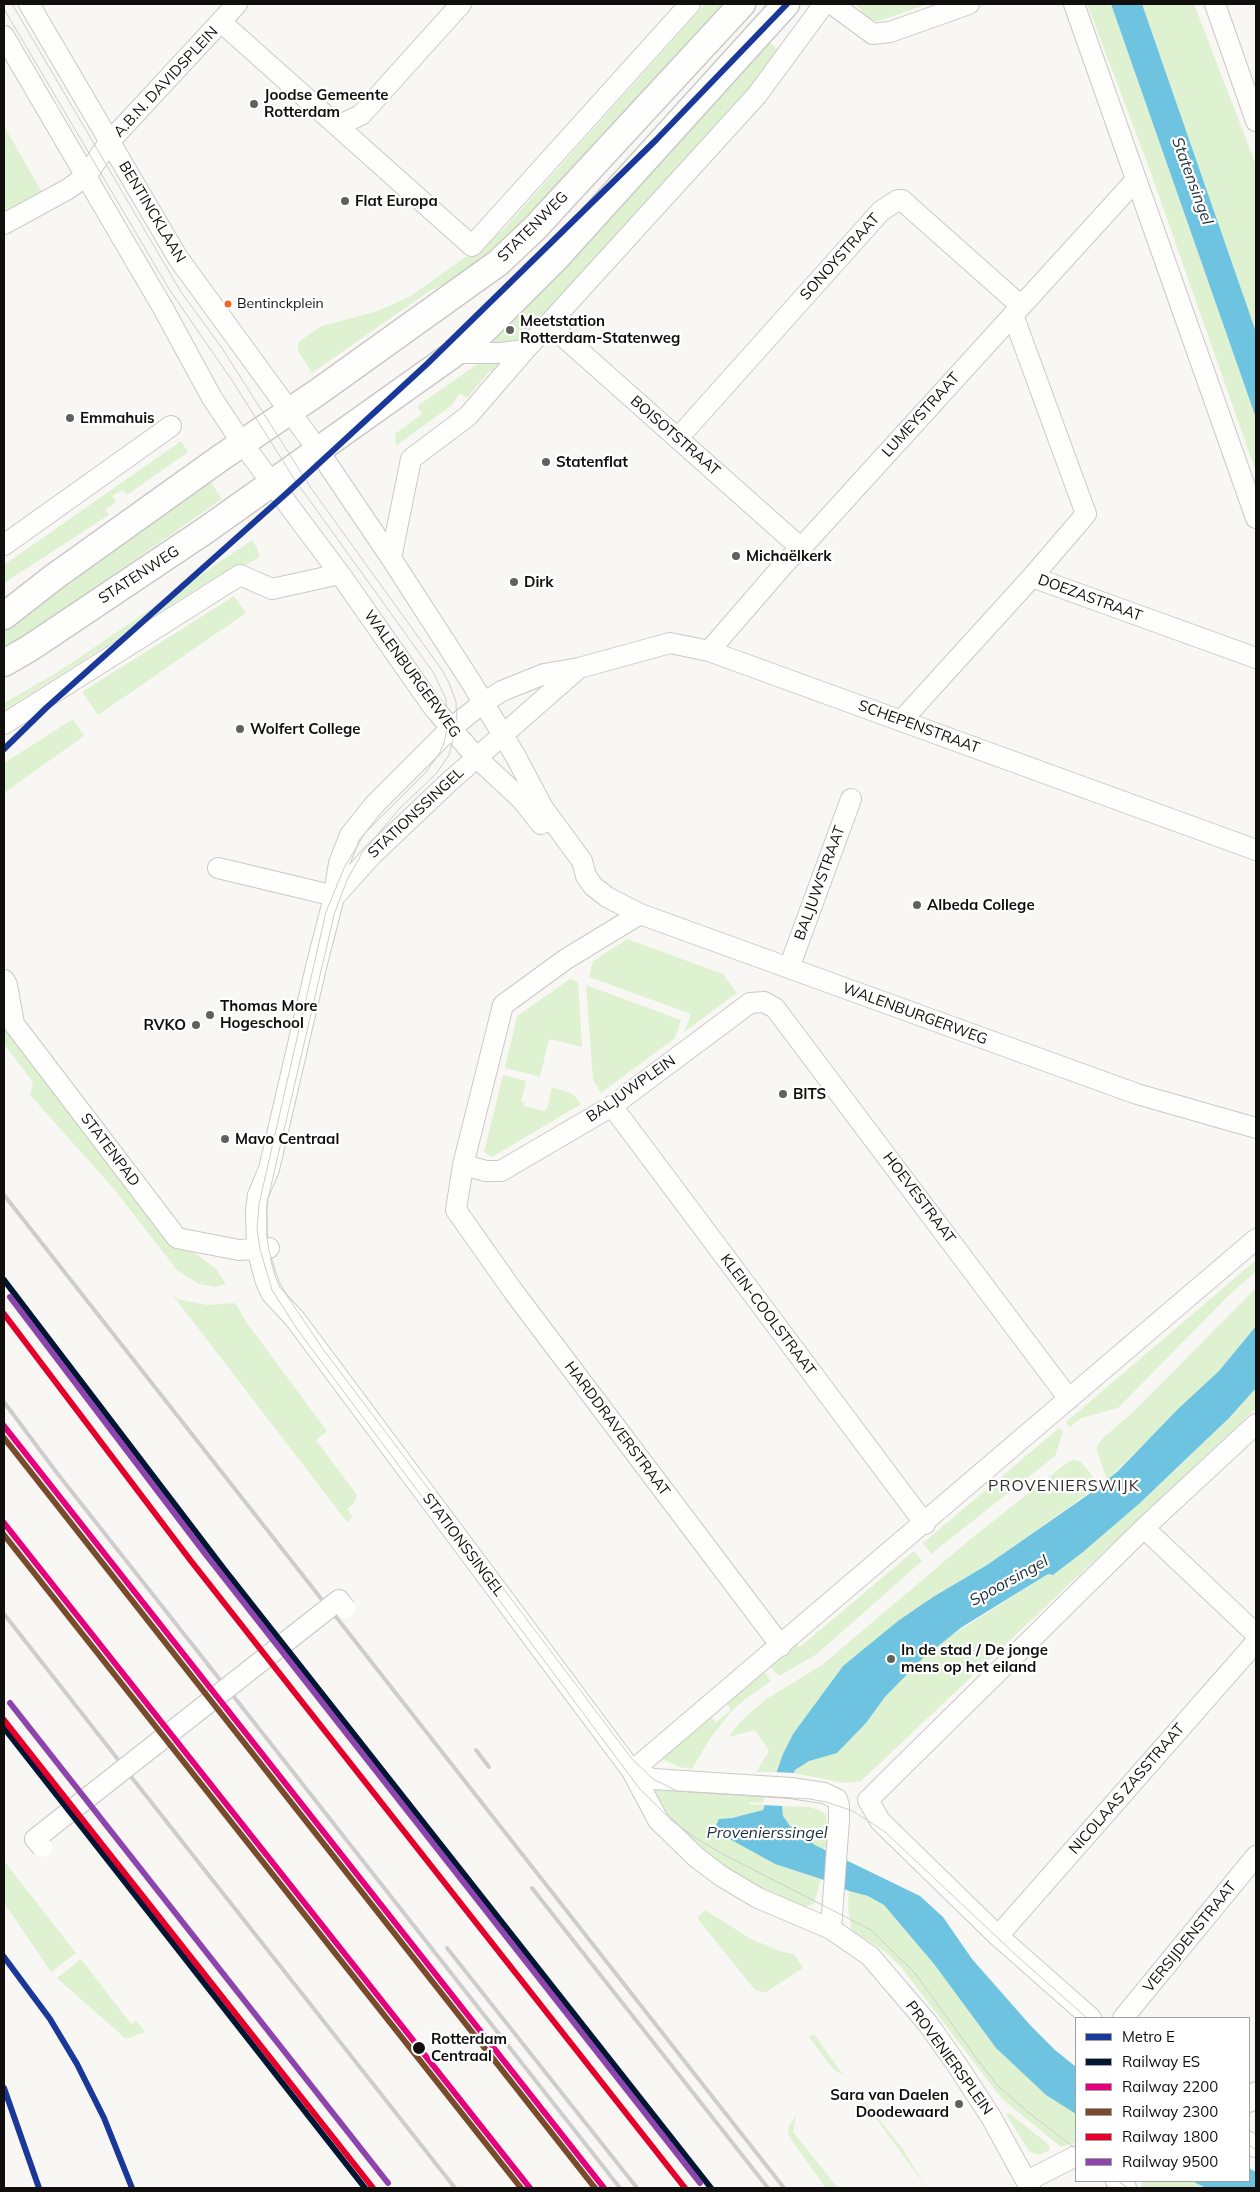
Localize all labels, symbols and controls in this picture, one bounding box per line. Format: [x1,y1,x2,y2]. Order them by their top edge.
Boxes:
street label: A.B.N. DAVIDSPLEIN [110,23,222,141]
place label: Joodse Gemeente Rotterdam [264,86,388,121]
marker: Joodse Gemeente Rotterdam [248,98,260,110]
water label: Statensingel [1167,134,1217,228]
street label: BENTINCKLAAN [115,158,189,266]
street label: STATENWEG [494,188,572,266]
place label: Flat Europa [355,192,438,210]
marker: Flat Europa [339,195,351,207]
street label: SONOYSTRAAT [796,210,884,304]
place label: Bentinckplein [237,296,324,312]
marker: Bentinckplein [223,299,233,309]
place label: Meetstation Rotterdam-Statenweg [520,312,680,347]
marker: Meetstation Rotterdam-Statenweg [504,324,516,336]
street label: LUMEYSTRAAT [878,369,964,461]
street label: BOISOTSTRAAT [626,392,724,480]
place label: Emmahuis [80,409,155,427]
marker: Emmahuis [64,412,76,424]
place label: Statenflat [556,453,628,471]
marker: Statenflat [540,456,552,468]
street label: STATENWEG [95,542,183,608]
place label: Michaëlkerk [746,547,832,565]
marker: Michaëlkerk [730,550,742,562]
street label: DOEZASTRAAT [1035,571,1145,625]
place label: Dirk [524,573,554,591]
marker: Dirk [508,576,520,588]
street label: WALENBURGERWEG [360,607,464,741]
street label: SCHEPENSTRAAT [856,697,982,757]
place label: Wolfert College [250,720,361,738]
marker: Wolfert College [234,723,246,735]
street label: STATIONSSINGEL [364,764,468,862]
street label: BALJUWSTRAAT [791,823,849,943]
place label: Albeda College [927,896,1035,914]
marker: Albeda College [911,899,923,911]
street label: WALENBURGERWEG [840,979,990,1049]
place label: Thomas More Hogeschool [220,997,318,1032]
marker: Thomas More Hogeschool [204,1009,216,1021]
place label: RVKO [143,1016,186,1034]
marker: RVKO [190,1019,202,1031]
street label: BALJUWPLEIN [583,1052,679,1126]
place label: BITS [793,1085,826,1103]
marker: BITS [777,1088,789,1100]
street label: STATENPAD [77,1110,143,1190]
place label: Mavo Centraal [235,1130,339,1148]
marker: Mavo Centraal [219,1133,231,1145]
street label: HOEVESTRAAT [879,1149,959,1247]
street label: KLEIN-COOLSTRAAT [716,1251,820,1379]
street label: HARDDRAVERSTRAAT [561,1358,673,1500]
district label: PROVENIERSWIJK [986,1476,1142,1496]
street label: STATIONSSINGEL [418,1490,508,1600]
water label: Spoorsingel [966,1552,1052,1610]
place label: In de stad / De jonge mens op het eiland [901,1641,1048,1676]
marker: In de stad / De jonge mens op het eiland [885,1653,897,1665]
street label: NICOLAAS ZASSTRAAT [1065,1720,1189,1858]
water label: Provenierssingel [707,1823,827,1843]
street label: VERSIJDENSTRAAT [1140,1878,1240,1996]
street label: PROVENIERSPLEIN [902,1998,996,2118]
legend [1075,2017,1250,2182]
text: Metro E [1122,2027,1175,2046]
place label: Rotterdam Centraal [431,2030,507,2065]
marker: Rotterdam Centraal [411,2040,427,2056]
text: Railway ES [1122,2052,1200,2071]
text: Railway 2200 [1122,2077,1218,2096]
place label: Sara van Daelen Doodewaard [830,2086,949,2121]
marker: Sara van Daelen Doodewaard [953,2098,965,2110]
text: Railway 2300 [1122,2102,1218,2121]
text: Railway 1800 [1122,2127,1218,2146]
text: Railway 9500 [1122,2152,1218,2171]

